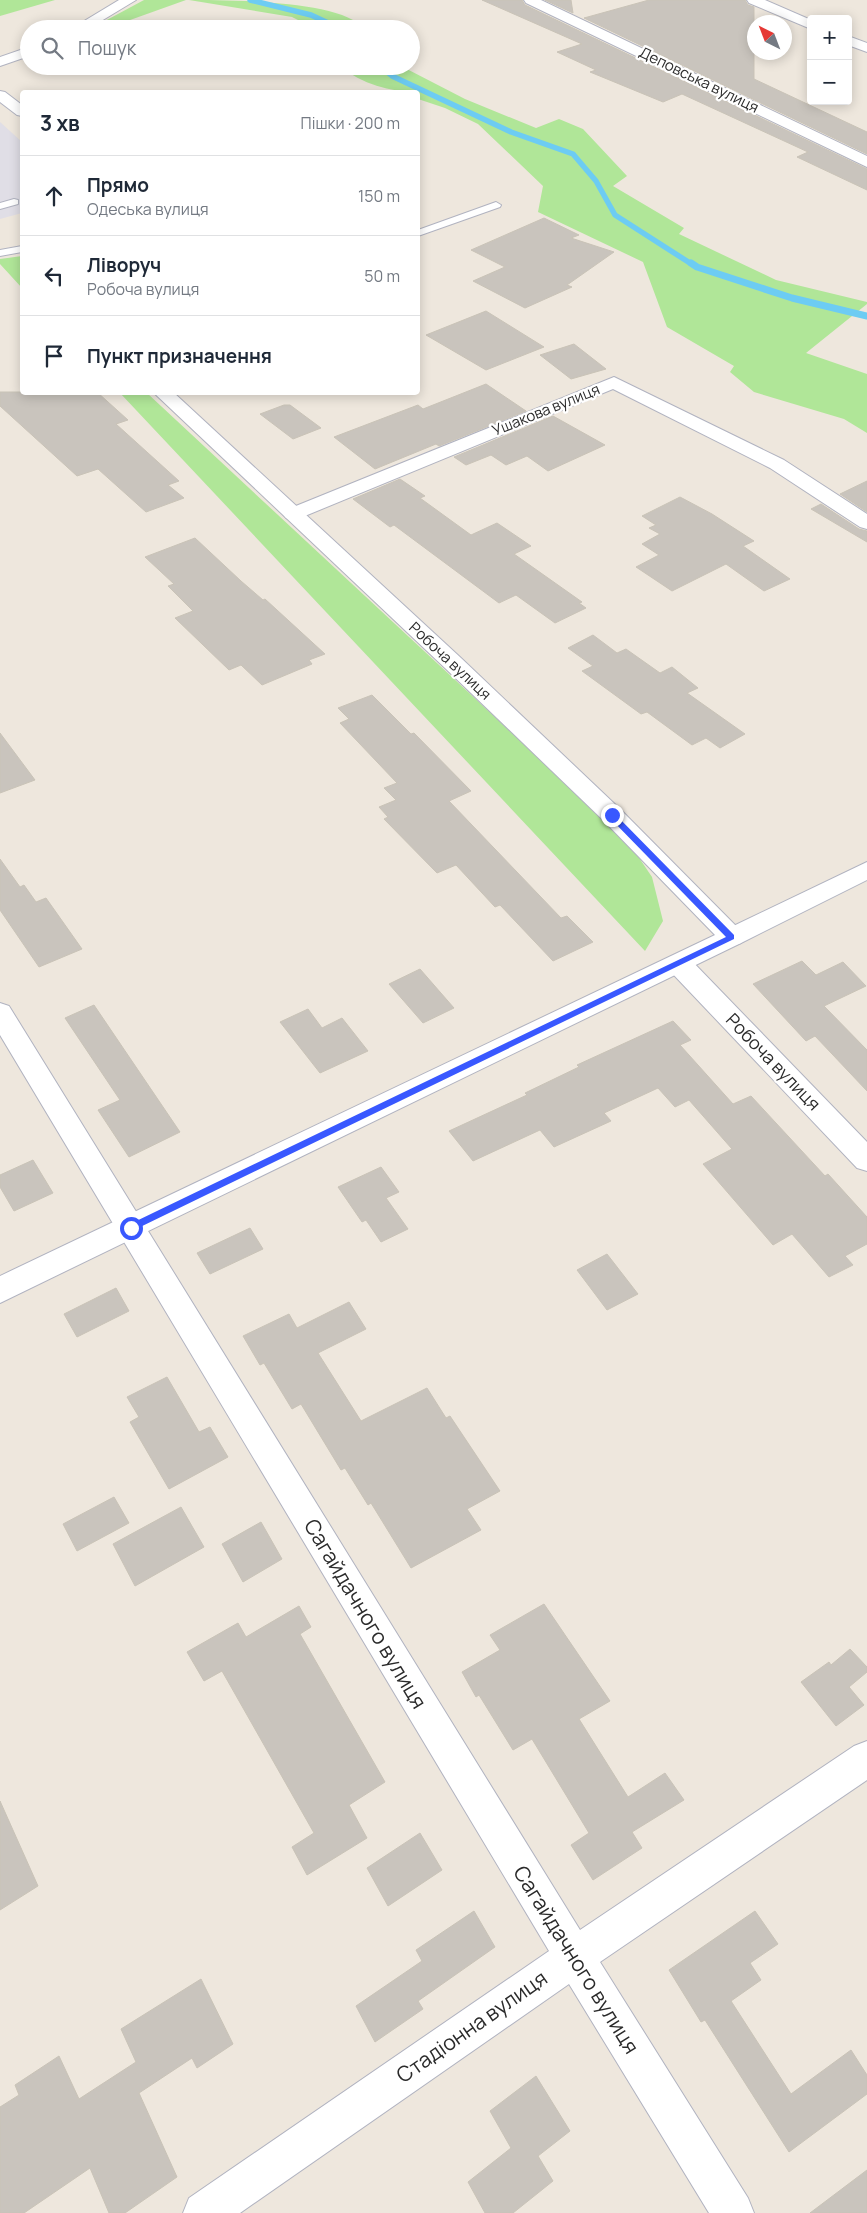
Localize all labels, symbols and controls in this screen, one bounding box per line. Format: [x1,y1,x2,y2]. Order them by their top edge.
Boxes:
north arrow [747,15,792,60]
map controls [807,15,852,105]
button: + [807,15,852,60]
search box [20,20,420,75]
icon: search [38,34,66,62]
text: Пошук [78,35,136,61]
street label: Деповська вулиця [636,41,763,118]
button: − [807,60,852,105]
text: 3 хв [40,109,80,137]
text: Пішки · 200 m [301,112,400,134]
text: Прямо [87,172,149,198]
icon: ahead [40,182,68,210]
text: 150 m [358,185,400,207]
text: Одеська вулиця [87,198,209,220]
text: Ліворуч [87,252,161,278]
icon: left [40,262,68,290]
text: 50 m [364,265,400,287]
text: Робоча вулиця [87,278,199,300]
icon: arrive [40,342,68,370]
text: Пункт призначення [87,343,272,369]
street label: Ушакова вулиця [489,378,603,441]
street label: Робоча вулиця [405,617,496,704]
route end [601,804,624,827]
street label: Робоча вулиця [721,1007,826,1115]
route start [120,1217,143,1240]
street label: Сагайдачного вулиця [298,1513,434,1714]
street label: Сагайдачного вулиця [508,1860,646,2059]
street label: Стадіонна вулиця [390,1964,552,2089]

